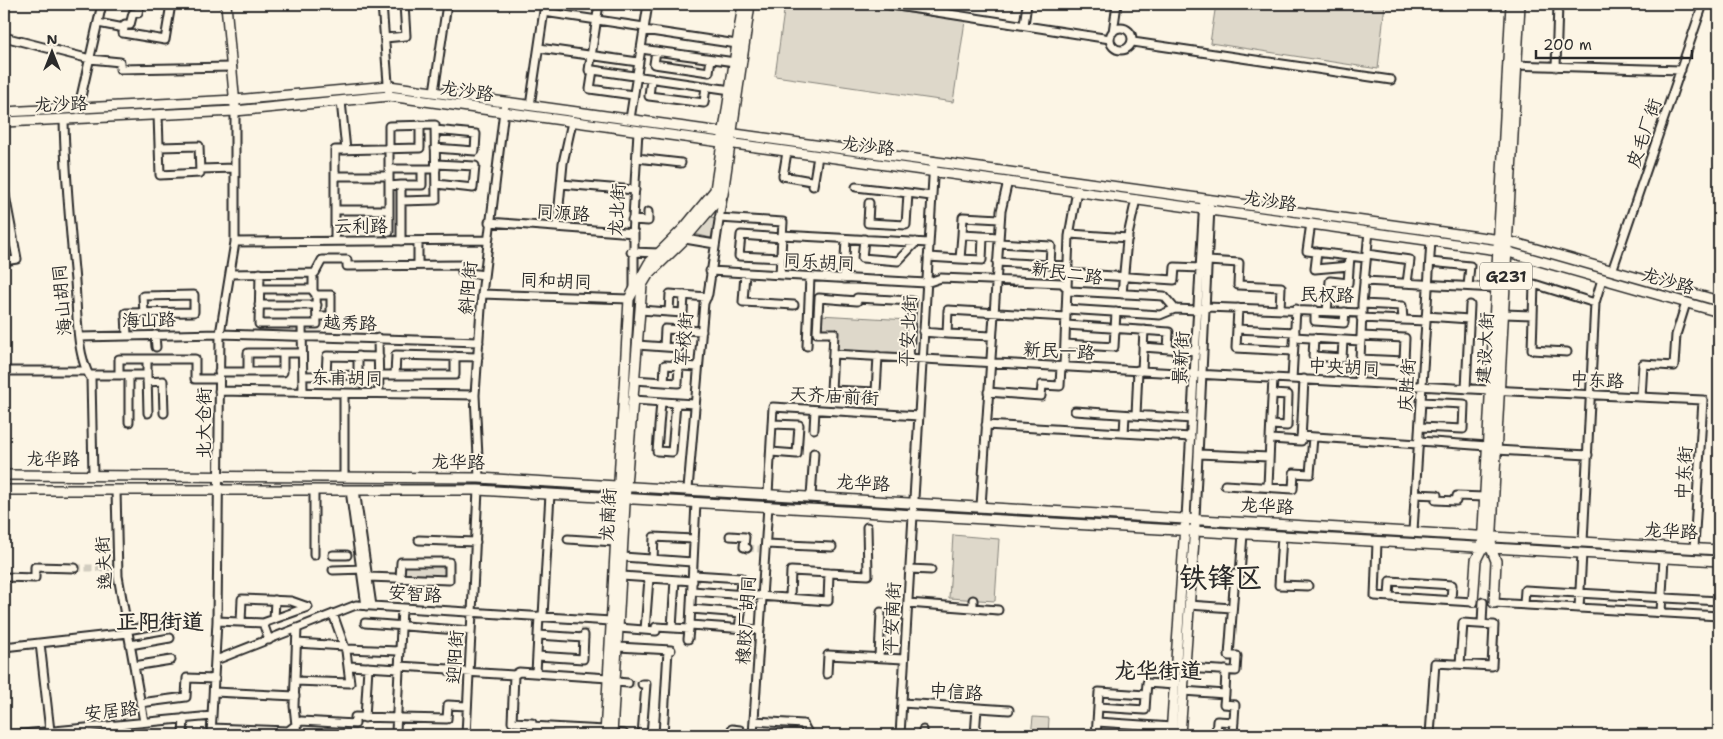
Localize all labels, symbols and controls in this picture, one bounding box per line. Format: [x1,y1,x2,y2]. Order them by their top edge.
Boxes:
north arrow [28,28,78,78]
scale bar [1536,28,1692,60]
text: N [46,30,58,48]
text: 200 m [1543,35,1592,55]
street label: 龙沙路 [439,75,495,107]
street label: 龙沙路 [34,91,88,117]
street label: 皮毛厂街 [1621,95,1667,171]
street label: 龙沙路 [840,131,896,161]
street label: 龙北街 [603,182,631,238]
street label: 龙沙路 [1242,185,1298,217]
street label: 同源路 [535,199,591,227]
street label: 云利路 [334,214,388,238]
street label: 同乐胡同 [782,248,856,276]
street label: 新民二路 [1030,256,1104,290]
street label: 斜阳街 [454,260,482,316]
road number: G231 [1480,262,1532,290]
street label: 龙沙路 [1639,262,1697,300]
street label: 海山胡同 [47,263,77,337]
street label: 同和胡同 [520,268,592,294]
street label: 民权路 [1300,282,1354,308]
street label: 平安北街 [894,294,922,368]
street label: 海山路 [122,308,176,332]
street label: 越秀路 [323,310,377,336]
street label: 军校街 [670,311,698,367]
street label: 建设大街 [1471,311,1499,385]
street label: 景新街 [1168,330,1194,386]
street label: 新民一路 [1022,337,1096,365]
street label: 中央胡同 [1307,353,1381,381]
street label: 庆胜街 [1393,357,1421,413]
street label: 东甫胡同 [311,365,383,391]
street label: 中东路 [1569,367,1625,393]
street label: 天齐庙前街 [788,382,880,410]
street label: 北大仓街 [192,387,216,459]
street label: 中东街 [1671,445,1697,501]
street label: 龙华路 [26,447,80,471]
street label: 龙华路 [431,450,485,474]
street label: 龙华路 [835,470,891,496]
street label: 龙南街 [595,487,621,543]
street label: 龙华路 [1239,493,1295,519]
street label: 龙华路 [1643,518,1699,544]
street label: 逸夫街 [90,535,118,591]
district label: 铁锋区 [1179,558,1263,596]
street label: 橡胶厂胡同 [731,574,761,666]
street label: 安智路 [387,580,443,608]
street label: 平安南街 [878,581,906,655]
district label: 正阳街道 [116,607,204,636]
street label: 迎阳街 [442,629,468,685]
district label: 龙华街道 [1114,656,1202,685]
street label: 中信路 [928,678,984,706]
street label: 安居路 [83,696,139,726]

